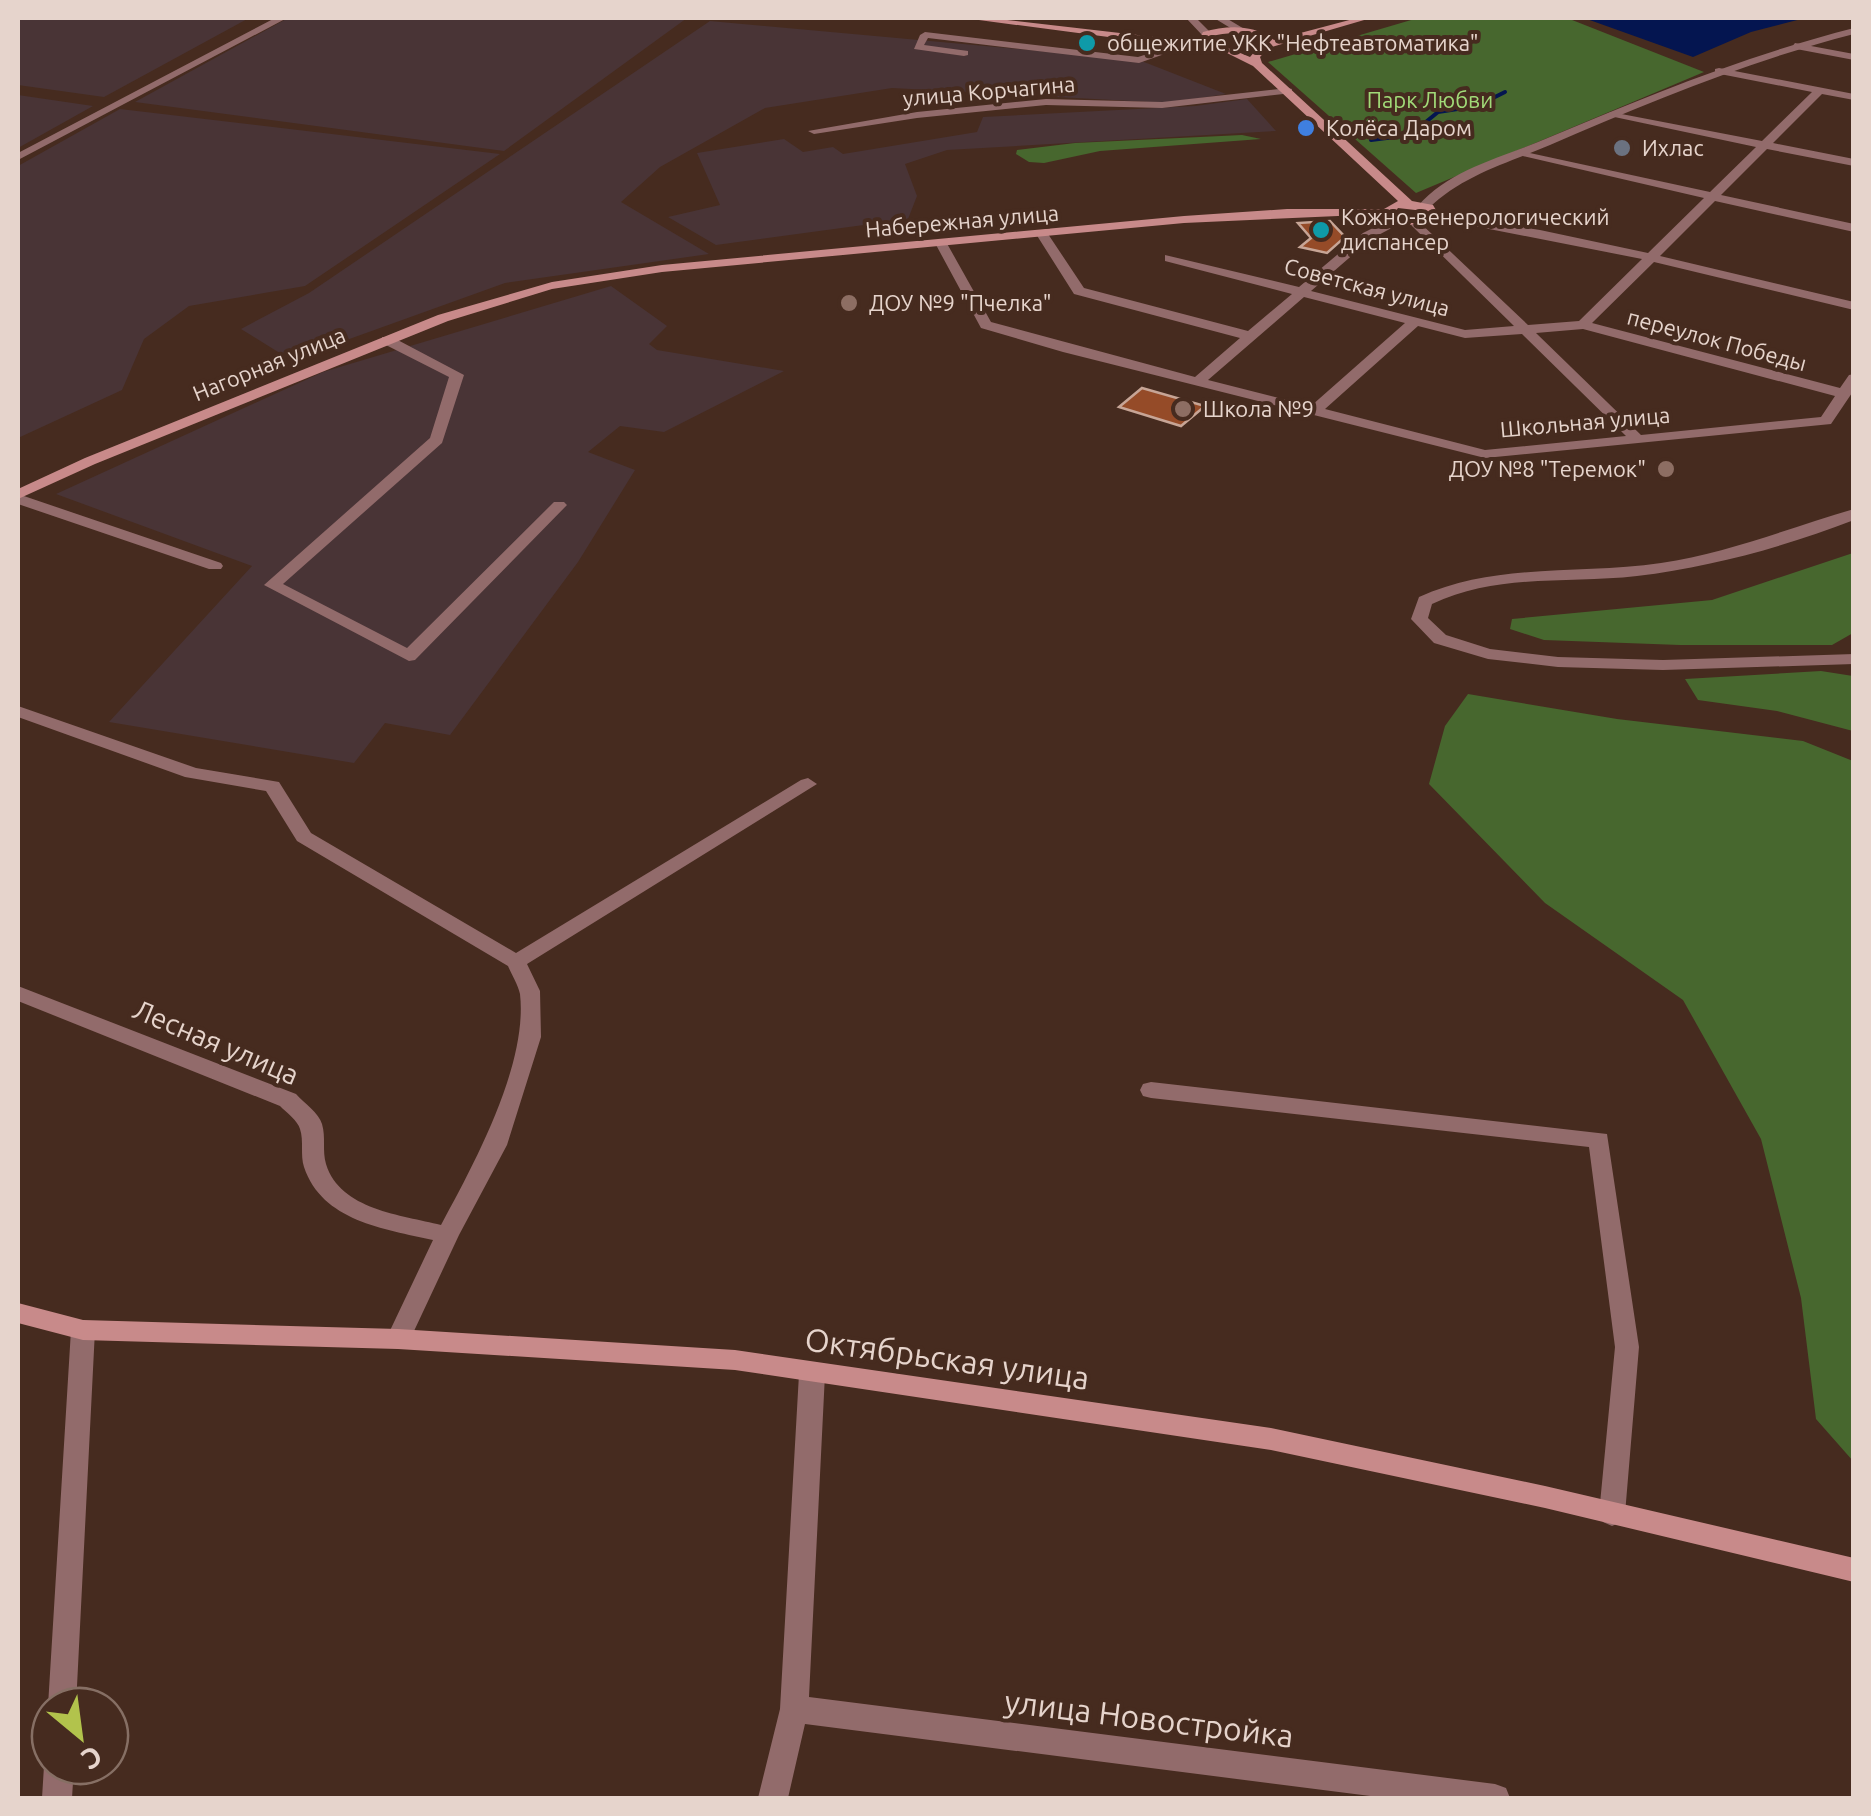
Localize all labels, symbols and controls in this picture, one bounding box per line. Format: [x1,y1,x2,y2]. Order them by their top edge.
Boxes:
place label: общежитие УКК "Нефтеавтоматика" [1107,30,1479,55]
marker: общежитие УКК "Нефтеавтоматика" [1076,32,1098,54]
street label: улица Корчагина [902,71,1076,110]
park label: Парк Любви [1367,87,1493,112]
place label: Колёса Даром [1326,115,1472,140]
marker: Колёса Даром [1295,117,1317,139]
place label: Ихлас [1642,135,1704,160]
marker: Ихлас [1611,137,1633,159]
street label: Набережная улица [864,200,1060,241]
place label: Кожно-венерологический диспансер [1341,204,1609,254]
marker: Кожно-венерологический диспансер [1310,219,1332,241]
street label: Советская улица [1282,252,1453,321]
place label: ДОУ №9 "Пчелка" [869,290,1051,315]
marker: ДОУ №9 "Пчелка" [838,292,860,314]
street label: переулок Победы [1625,304,1809,375]
street label: Нагорная улица [189,322,349,406]
place label: Школа №9 [1203,396,1314,421]
marker: Школа №9 [1172,398,1194,420]
street label: Школьная улица [1499,402,1671,441]
place label: ДОУ №8 "Теремок" [1449,456,1646,481]
marker: ДОУ №8 "Теремок" [1655,458,1677,480]
street label: Лесная улица [129,993,304,1090]
street label: Октябрьская улица [803,1320,1092,1396]
street label: улица Новостройка [1002,1682,1296,1754]
north arrow [30,1686,130,1786]
text: С [77,1740,108,1776]

